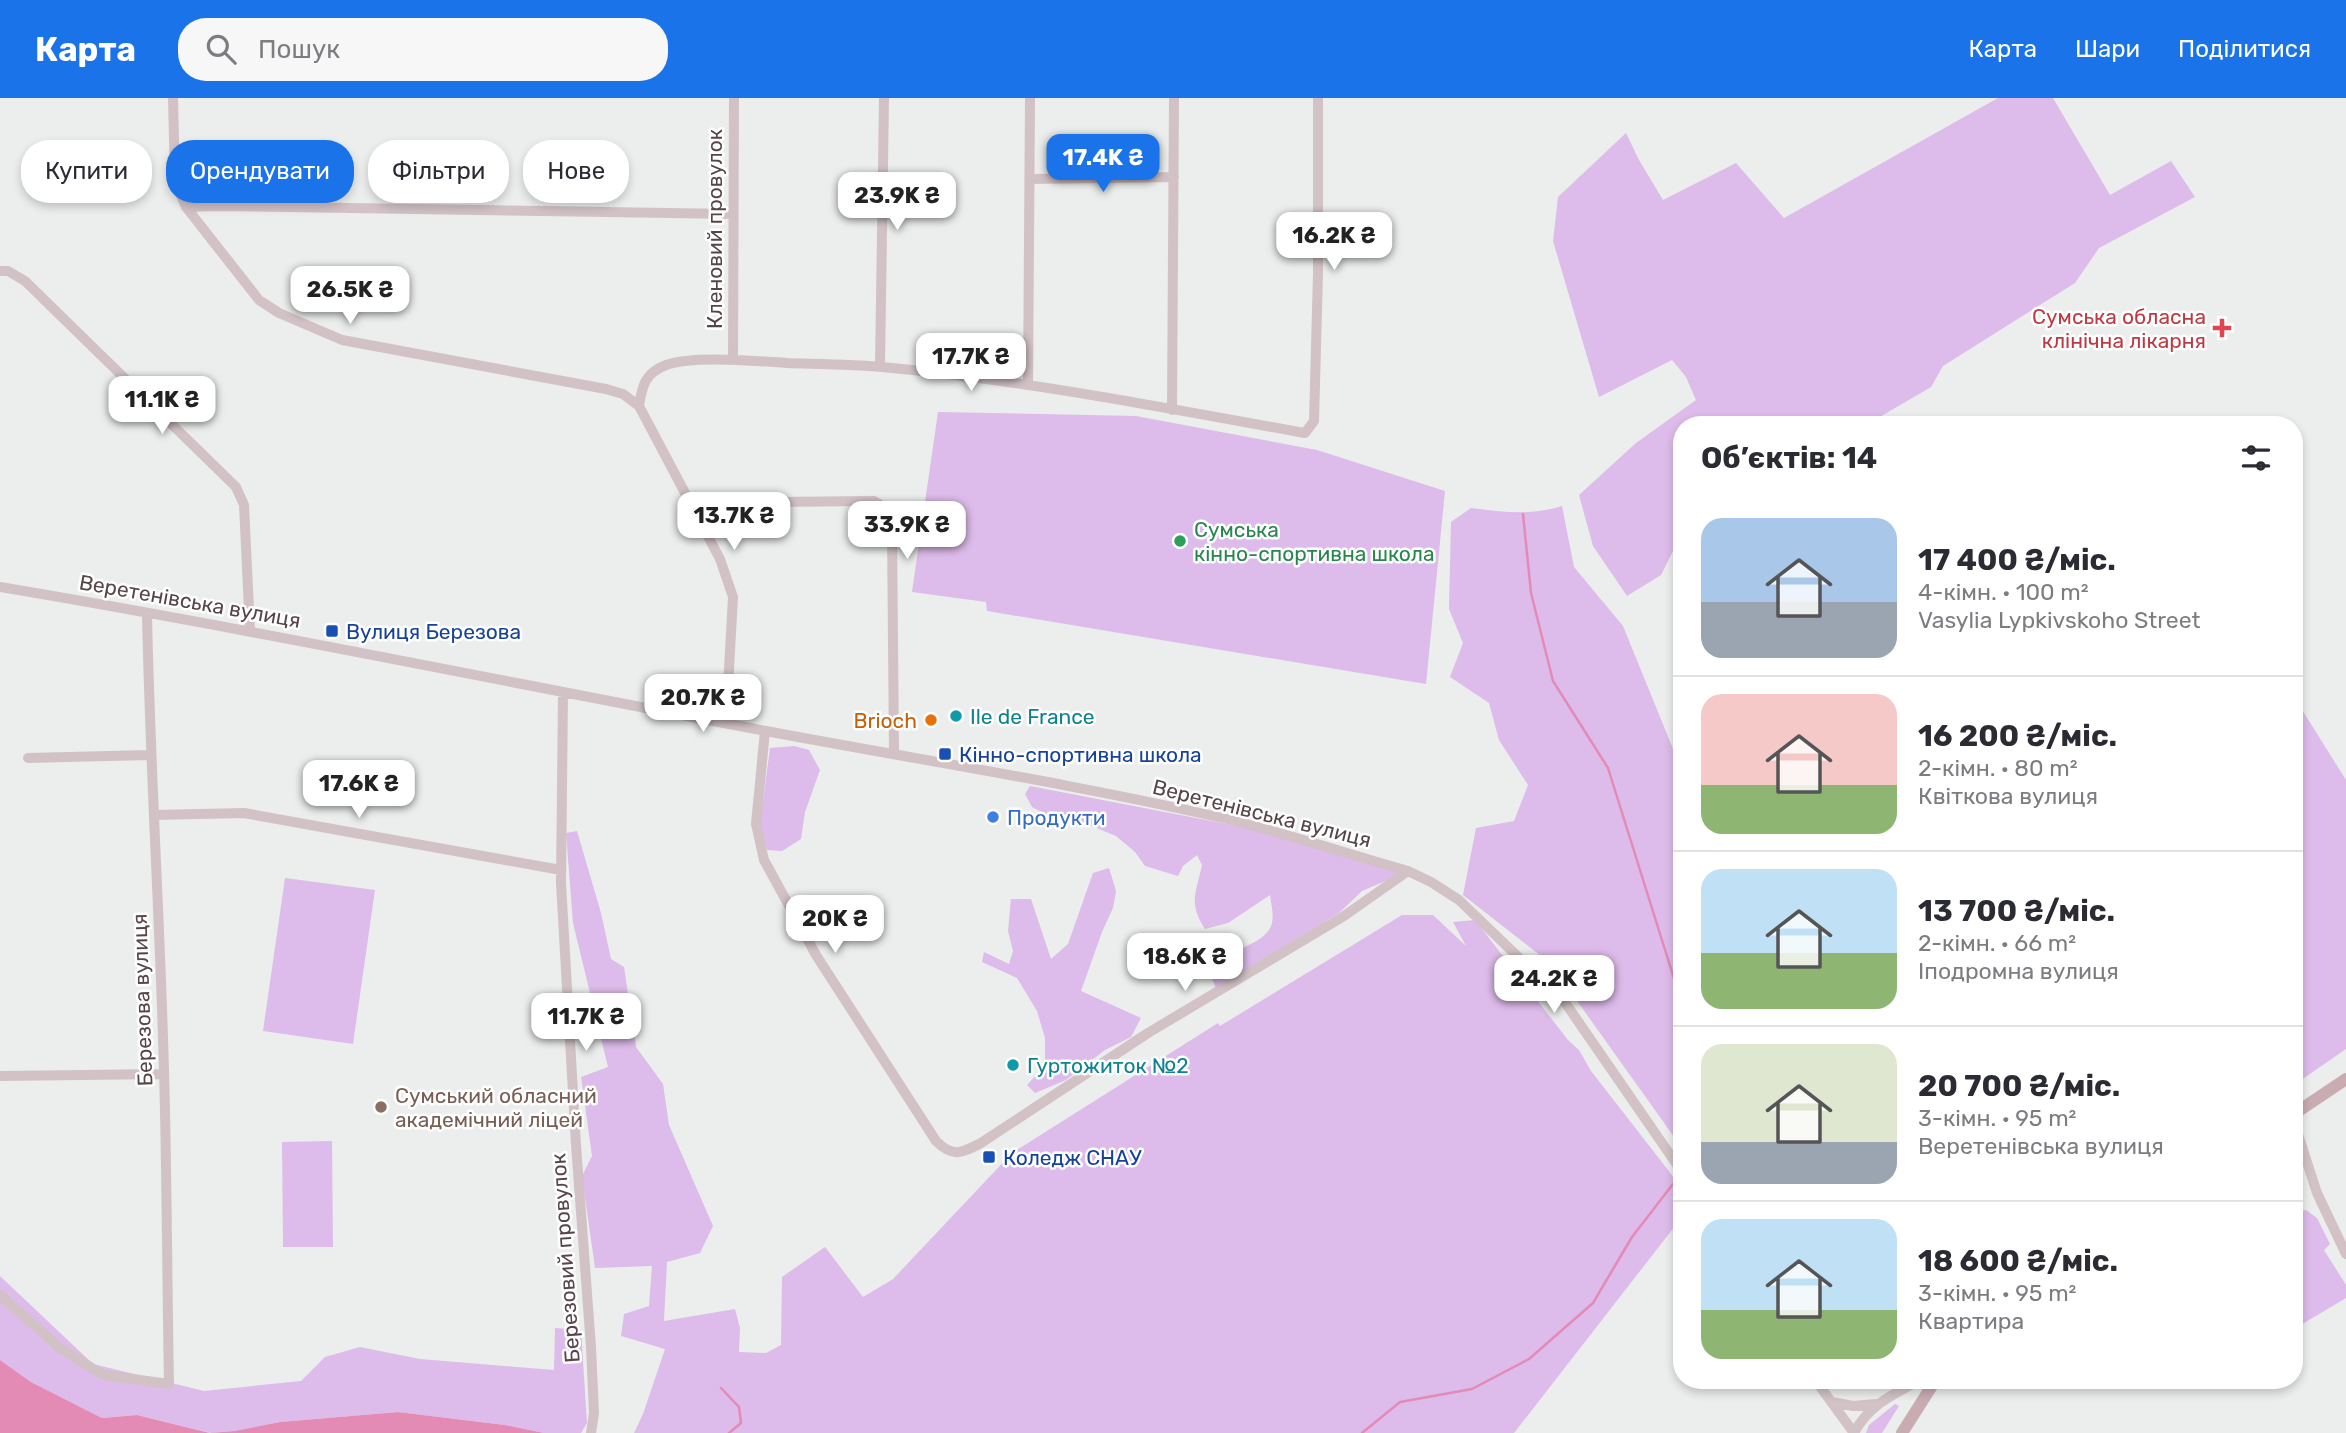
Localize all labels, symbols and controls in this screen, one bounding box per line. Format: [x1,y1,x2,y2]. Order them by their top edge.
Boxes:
search box [178,18,668,81]
text: Карта [35,30,136,69]
icon: search [202,30,240,68]
text: Пошук [258,34,340,65]
text: Карта [1968,35,2037,63]
text: Шари [2075,35,2140,63]
text: Поділитися [2178,35,2311,63]
street label: Кленовий провулок [702,129,727,329]
pin: 17.4K ₴ [1038,134,1168,194]
chip: Купити [21,140,152,203]
chip: Орендувати [166,140,354,203]
chip: Фільтри [368,140,509,203]
chip: Нове [523,140,629,203]
text: 17.4K ₴ [1062,143,1144,171]
pin: 23.9K ₴ [832,172,962,232]
text: 23.9K ₴ [854,181,940,209]
pin: 16.2K ₴ [1269,212,1399,272]
text: 16.2K ₴ [1292,221,1376,249]
pin: 26.5K ₴ [285,266,415,326]
text: 26.5K ₴ [307,275,393,303]
place label: Сумська обласна клінічна лікарня [2032,304,2206,353]
marker: Сумська обласна клінічна лікарня [2212,318,2232,338]
pin: 17.7K ₴ [906,334,1036,393]
text: 17.7K ₴ [932,342,1010,370]
pin: 11.1K ₴ [97,376,227,436]
text: 11.1K ₴ [125,385,199,413]
icon: filters [2237,439,2275,477]
text: Об’єктів: 14 [1701,440,1877,476]
pin: 13.7K ₴ [669,492,799,552]
text: 13.7K ₴ [693,501,775,529]
pin: 33.9K ₴ [842,502,972,561]
text: 33.9K ₴ [864,510,950,538]
place label: Сумська кінно-спортивна школа [1194,517,1434,566]
marker: Сумська кінно-спортивна школа [1172,533,1188,549]
text: 17 400 ₴/міс. [1918,542,2116,578]
icon: home [1757,546,1841,630]
street label: Веретенівська вулиця [77,569,303,633]
text: 4-кімн. · 100 m² [1918,578,2089,606]
text: Vasylia Lypkivskoho Street [1918,606,2200,634]
place label: Вулиця Березова [346,619,521,644]
marker: Вулиця Березова [324,623,340,639]
pin: 20.7K ₴ [638,674,768,734]
text: 20.7K ₴ [660,683,746,711]
place label: Ile de France [970,704,1095,729]
place label: Brioch [853,708,917,733]
marker: Ile de France [948,708,964,724]
marker: Brioch [923,712,939,728]
text: 16 200 ₴/міс. [1918,718,2117,754]
icon: home [1757,722,1841,806]
place label: Кінно-спортивна школа [959,742,1202,767]
marker: Кінно-спортивна школа [937,746,953,762]
text: 2-кімн. · 80 m² [1918,754,2078,782]
pin: 17.6K ₴ [294,760,424,820]
text: 17.6K ₴ [319,769,399,797]
street label: Веретенівська вулиця [1150,774,1374,852]
text: Квіткова вулиця [1918,782,2098,810]
place label: Продукти [1007,805,1105,830]
marker: Продукти [985,809,1001,825]
text: 13 700 ₴/міс. [1918,893,2115,929]
pin: 20K ₴ [786,896,884,955]
icon: home [1757,897,1841,981]
text: 20K ₴ [802,904,868,932]
street label: Березова вулиця [126,913,158,1087]
text: 2-кімн. · 66 m² [1918,929,2076,957]
pin: 18.6K ₴ [1120,934,1250,993]
text: 18.6K ₴ [1143,942,1227,970]
pin: 24.2K ₴ [1489,956,1619,1015]
text: Іподромна вулиця [1918,957,2119,985]
text: 24.2K ₴ [1510,964,1598,992]
pin: 11.7K ₴ [521,993,651,1053]
text: 11.7K ₴ [547,1002,625,1030]
place label: Гуртожиток №2 [1027,1053,1189,1078]
marker: Гуртожиток №2 [1005,1057,1021,1073]
text: 20 700 ₴/міс. [1918,1068,2120,1104]
icon: home [1757,1072,1841,1156]
place label: Сумський обласний академічний ліцей [395,1083,597,1132]
marker: Сумський обласний академічний ліцей [373,1099,389,1115]
text: 3-кімн. · 95 m² [1918,1104,2076,1132]
text: Веретенівська вулиця [1918,1132,2164,1160]
place label: Коледж СНАУ [1003,1145,1142,1170]
marker: Коледж СНАУ [981,1149,997,1165]
street label: Березовий провулок [545,1152,585,1364]
text: 18 600 ₴/міс. [1918,1243,2118,1279]
icon: home [1757,1247,1841,1331]
text: 3-кімн. · 95 m² [1918,1279,2076,1307]
text: Квартира [1918,1307,2024,1335]

